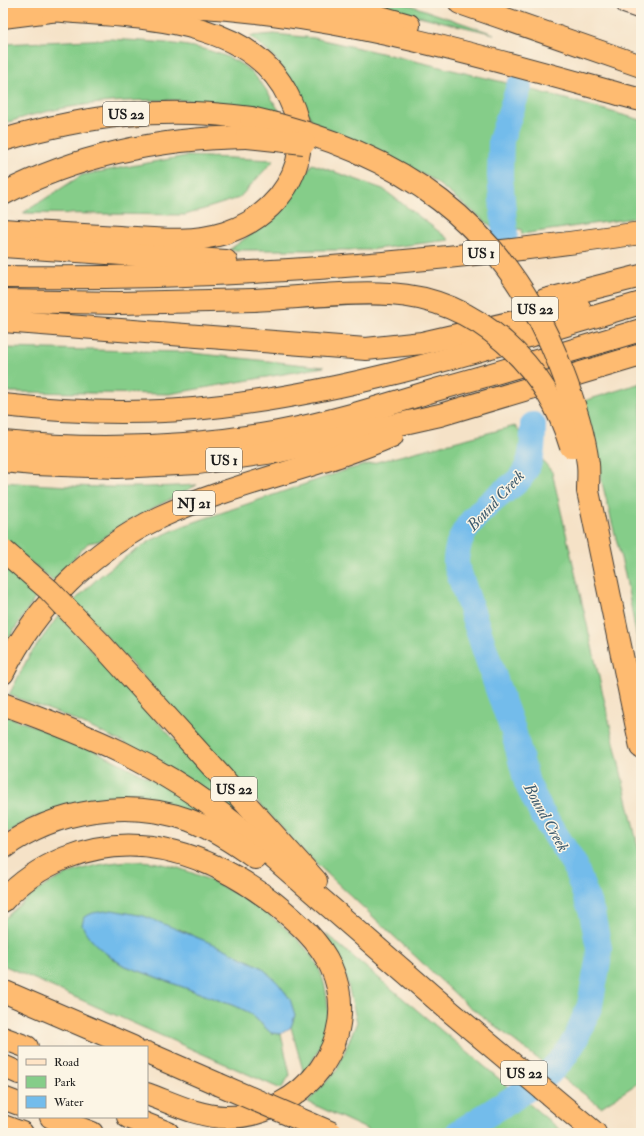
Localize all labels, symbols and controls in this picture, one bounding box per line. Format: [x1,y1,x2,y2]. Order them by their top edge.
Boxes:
road number: US 22 [103,102,149,126]
road number: US 1 [463,241,499,265]
road number: US 22 [512,297,558,321]
road number: US 1 [206,448,242,472]
water label: Bound Creek [462,466,529,536]
road number: NJ 21 [173,491,215,515]
road number: US 22 [211,777,257,801]
water label: Bound Creek [519,779,573,856]
legend [18,1046,148,1118]
text: Road [54,1055,79,1070]
road number: US 22 [501,1061,547,1085]
text: Park [54,1075,76,1090]
text: Water [53,1095,84,1110]

